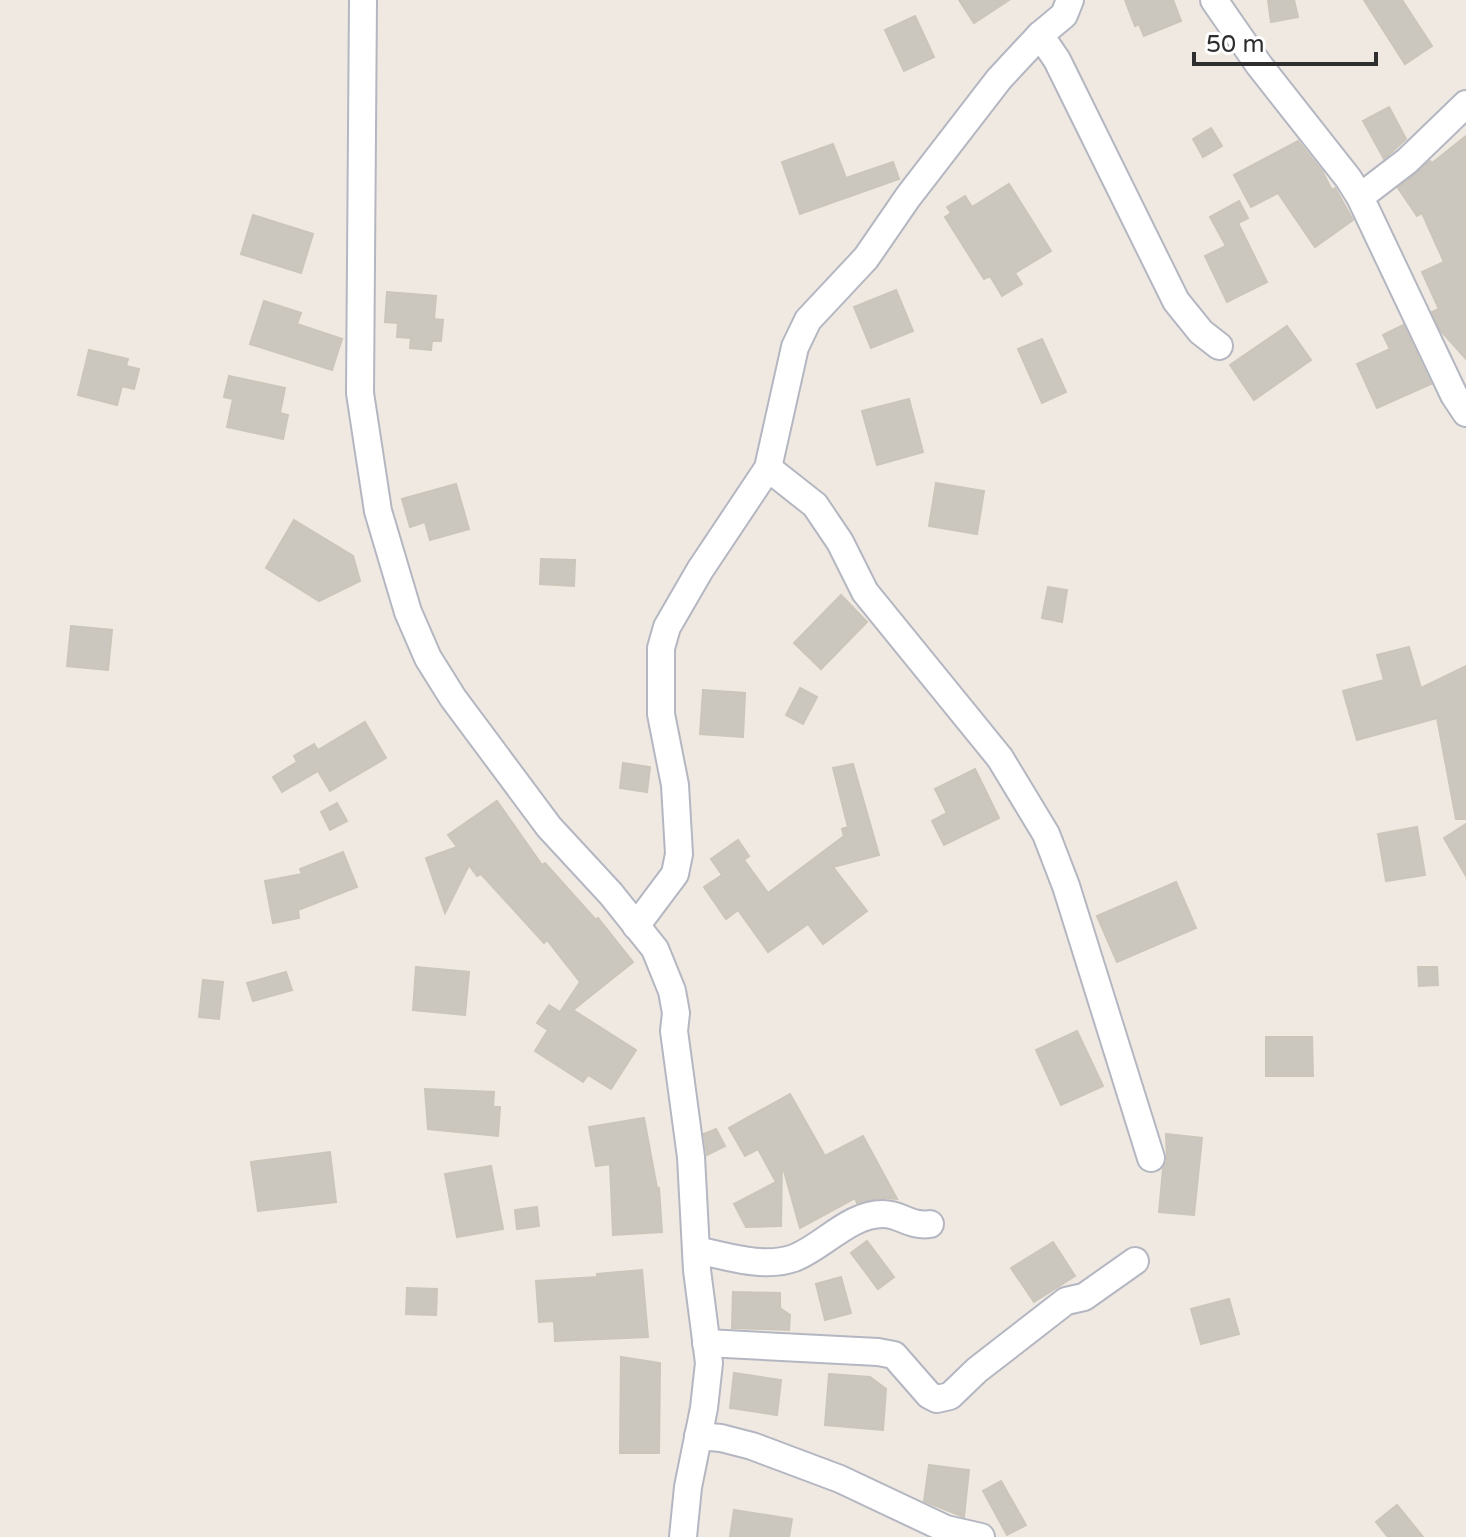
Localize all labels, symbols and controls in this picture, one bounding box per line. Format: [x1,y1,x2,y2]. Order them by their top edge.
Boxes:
scale bar [1194,16,1376,66]
text: 50 m [1206,30,1264,59]

